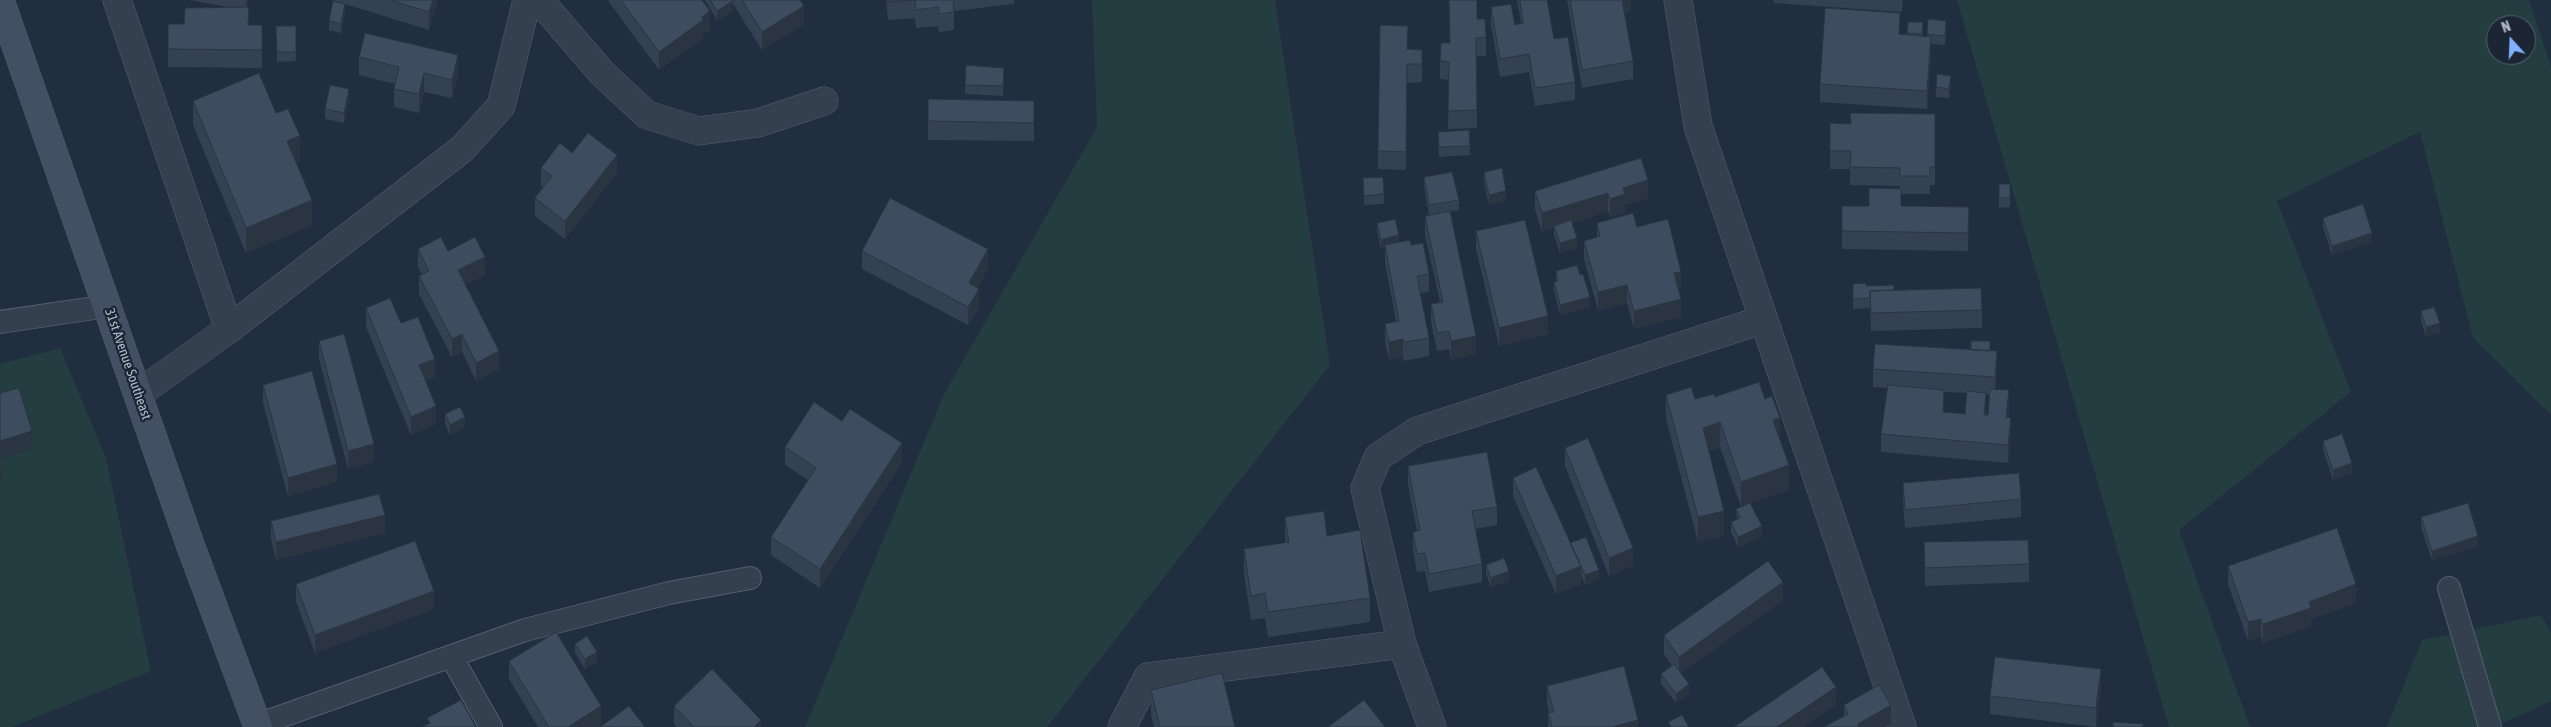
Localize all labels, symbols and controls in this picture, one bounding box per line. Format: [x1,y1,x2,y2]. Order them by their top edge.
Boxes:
north arrow [2486,15,2536,65]
text: N [2500,18,2513,36]
street label: 31st Avenue Southeast [101,306,155,422]

